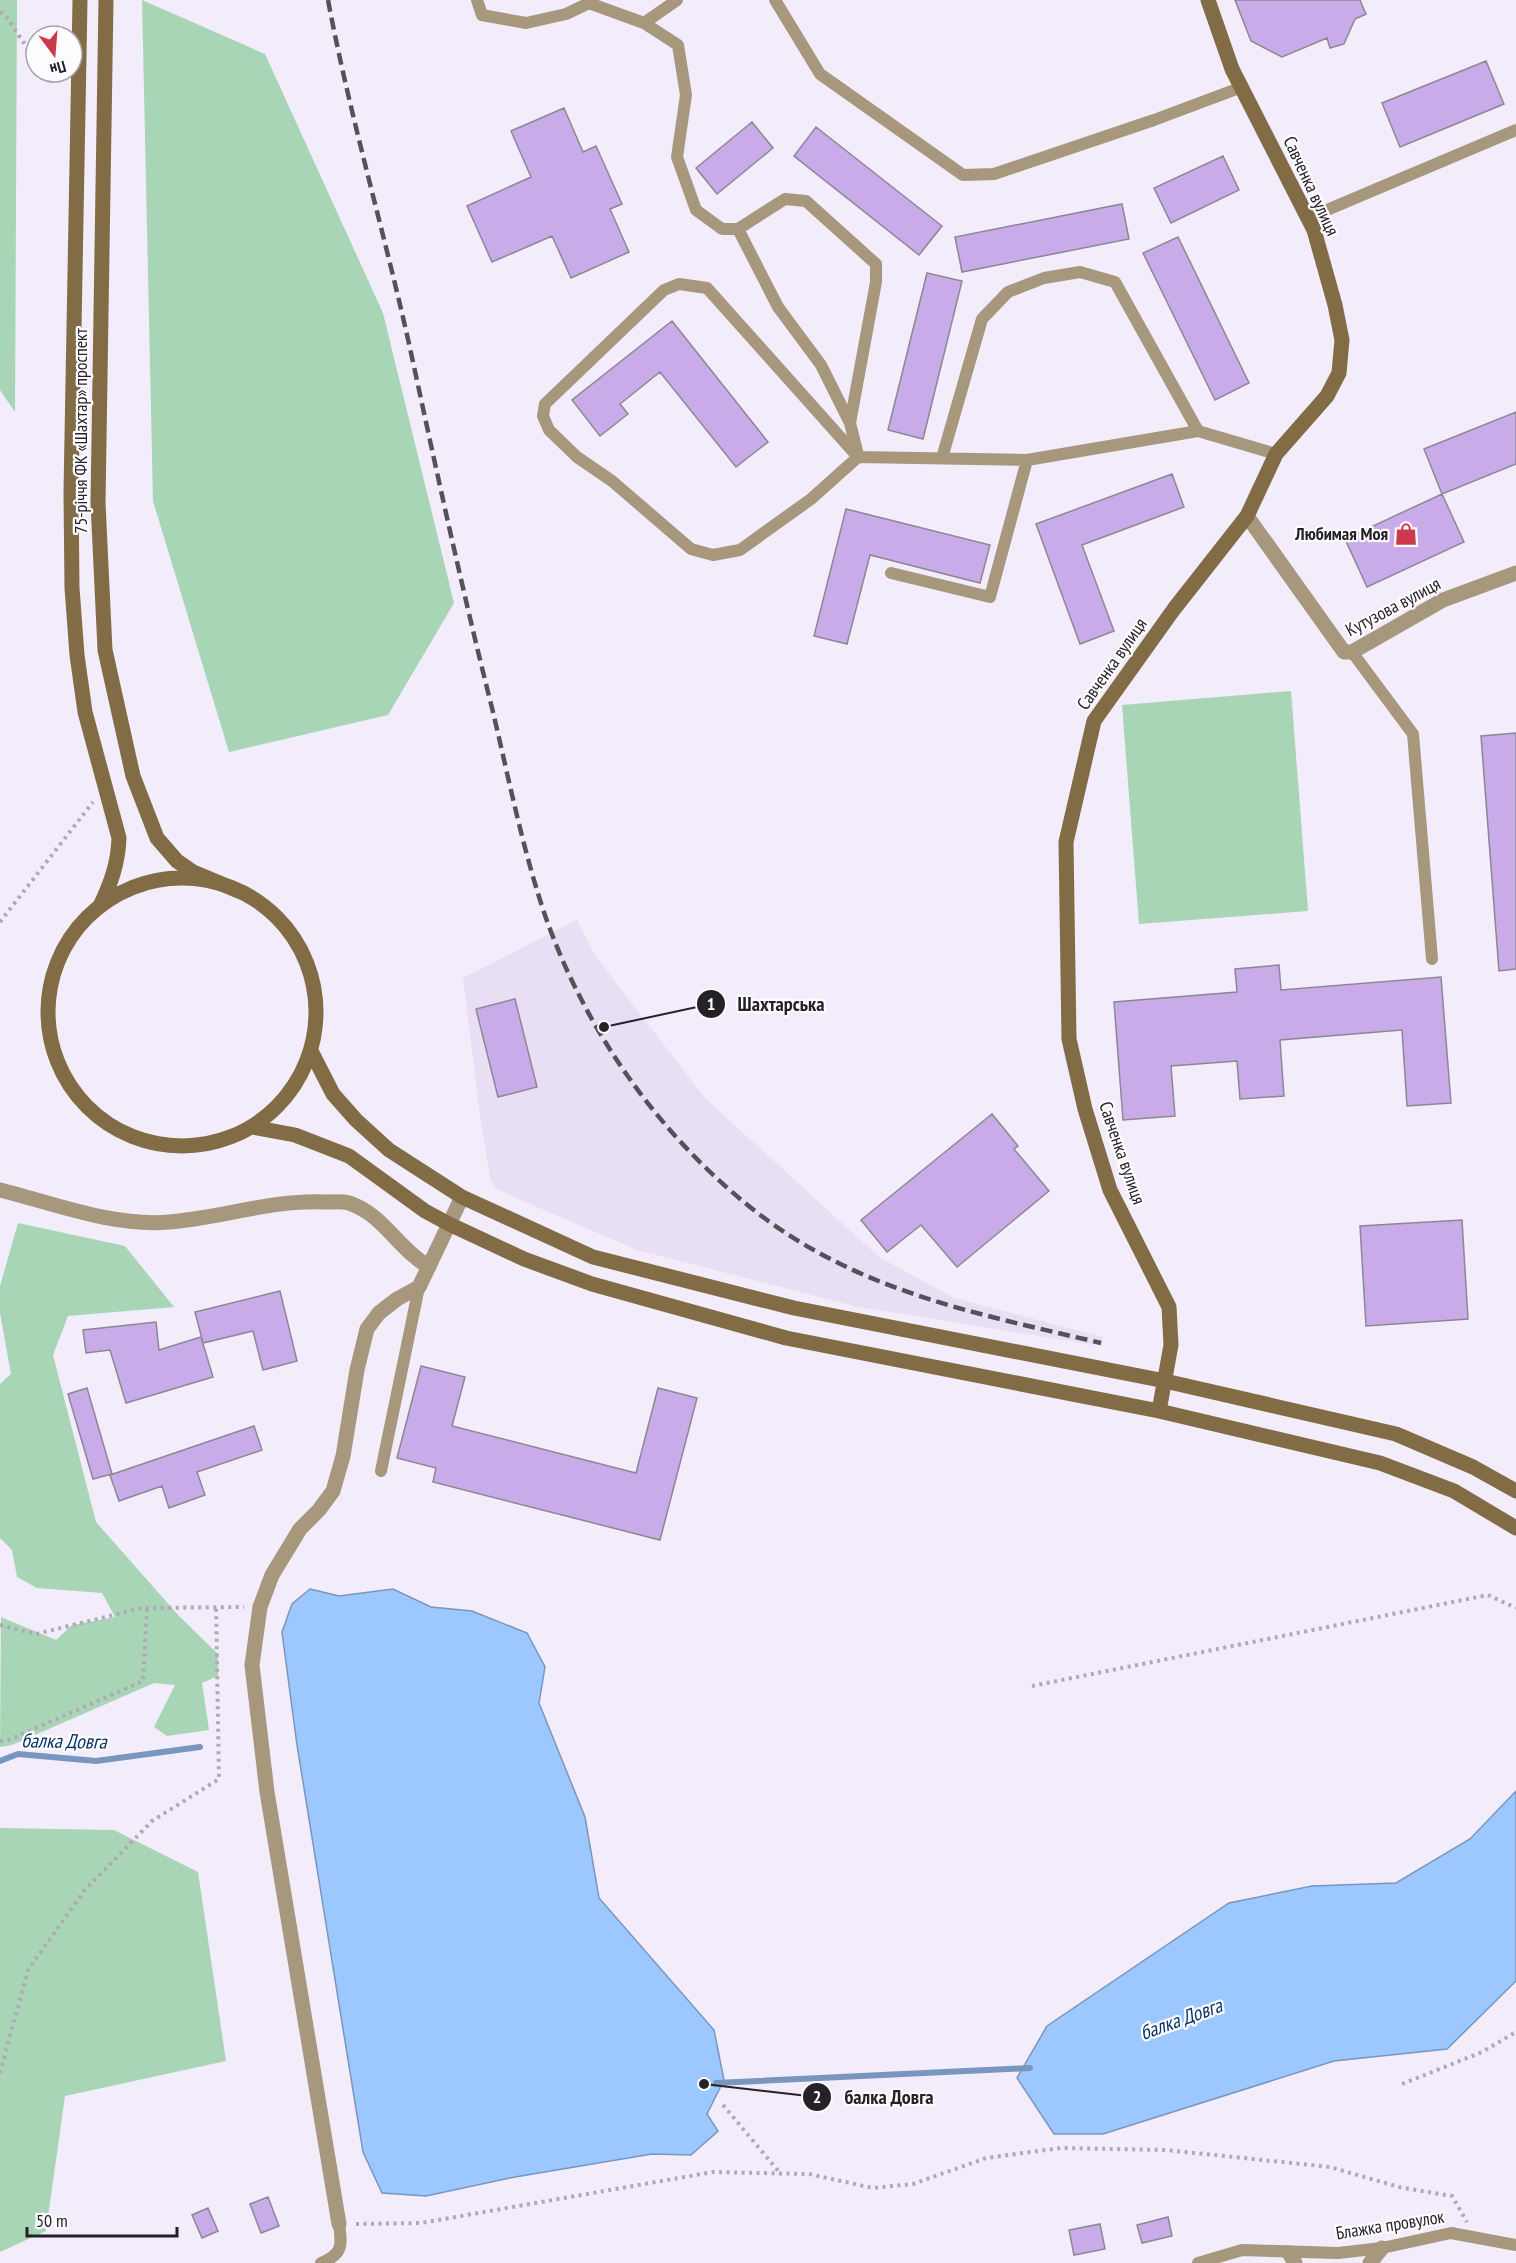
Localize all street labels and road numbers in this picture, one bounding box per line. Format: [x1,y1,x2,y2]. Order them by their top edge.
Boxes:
street label: Савченка вулиця [1278,132,1344,239]
street label: 75-річчя ФК «Шахтар» проспект [69,328,92,534]
street label: Кутузова вулиця [1341,572,1444,641]
street label: Савченка вулиця [1071,613,1152,714]
street label: Савченка вулиця [1094,1099,1151,1207]
street label: Блажка провулок [1334,2205,1446,2244]

